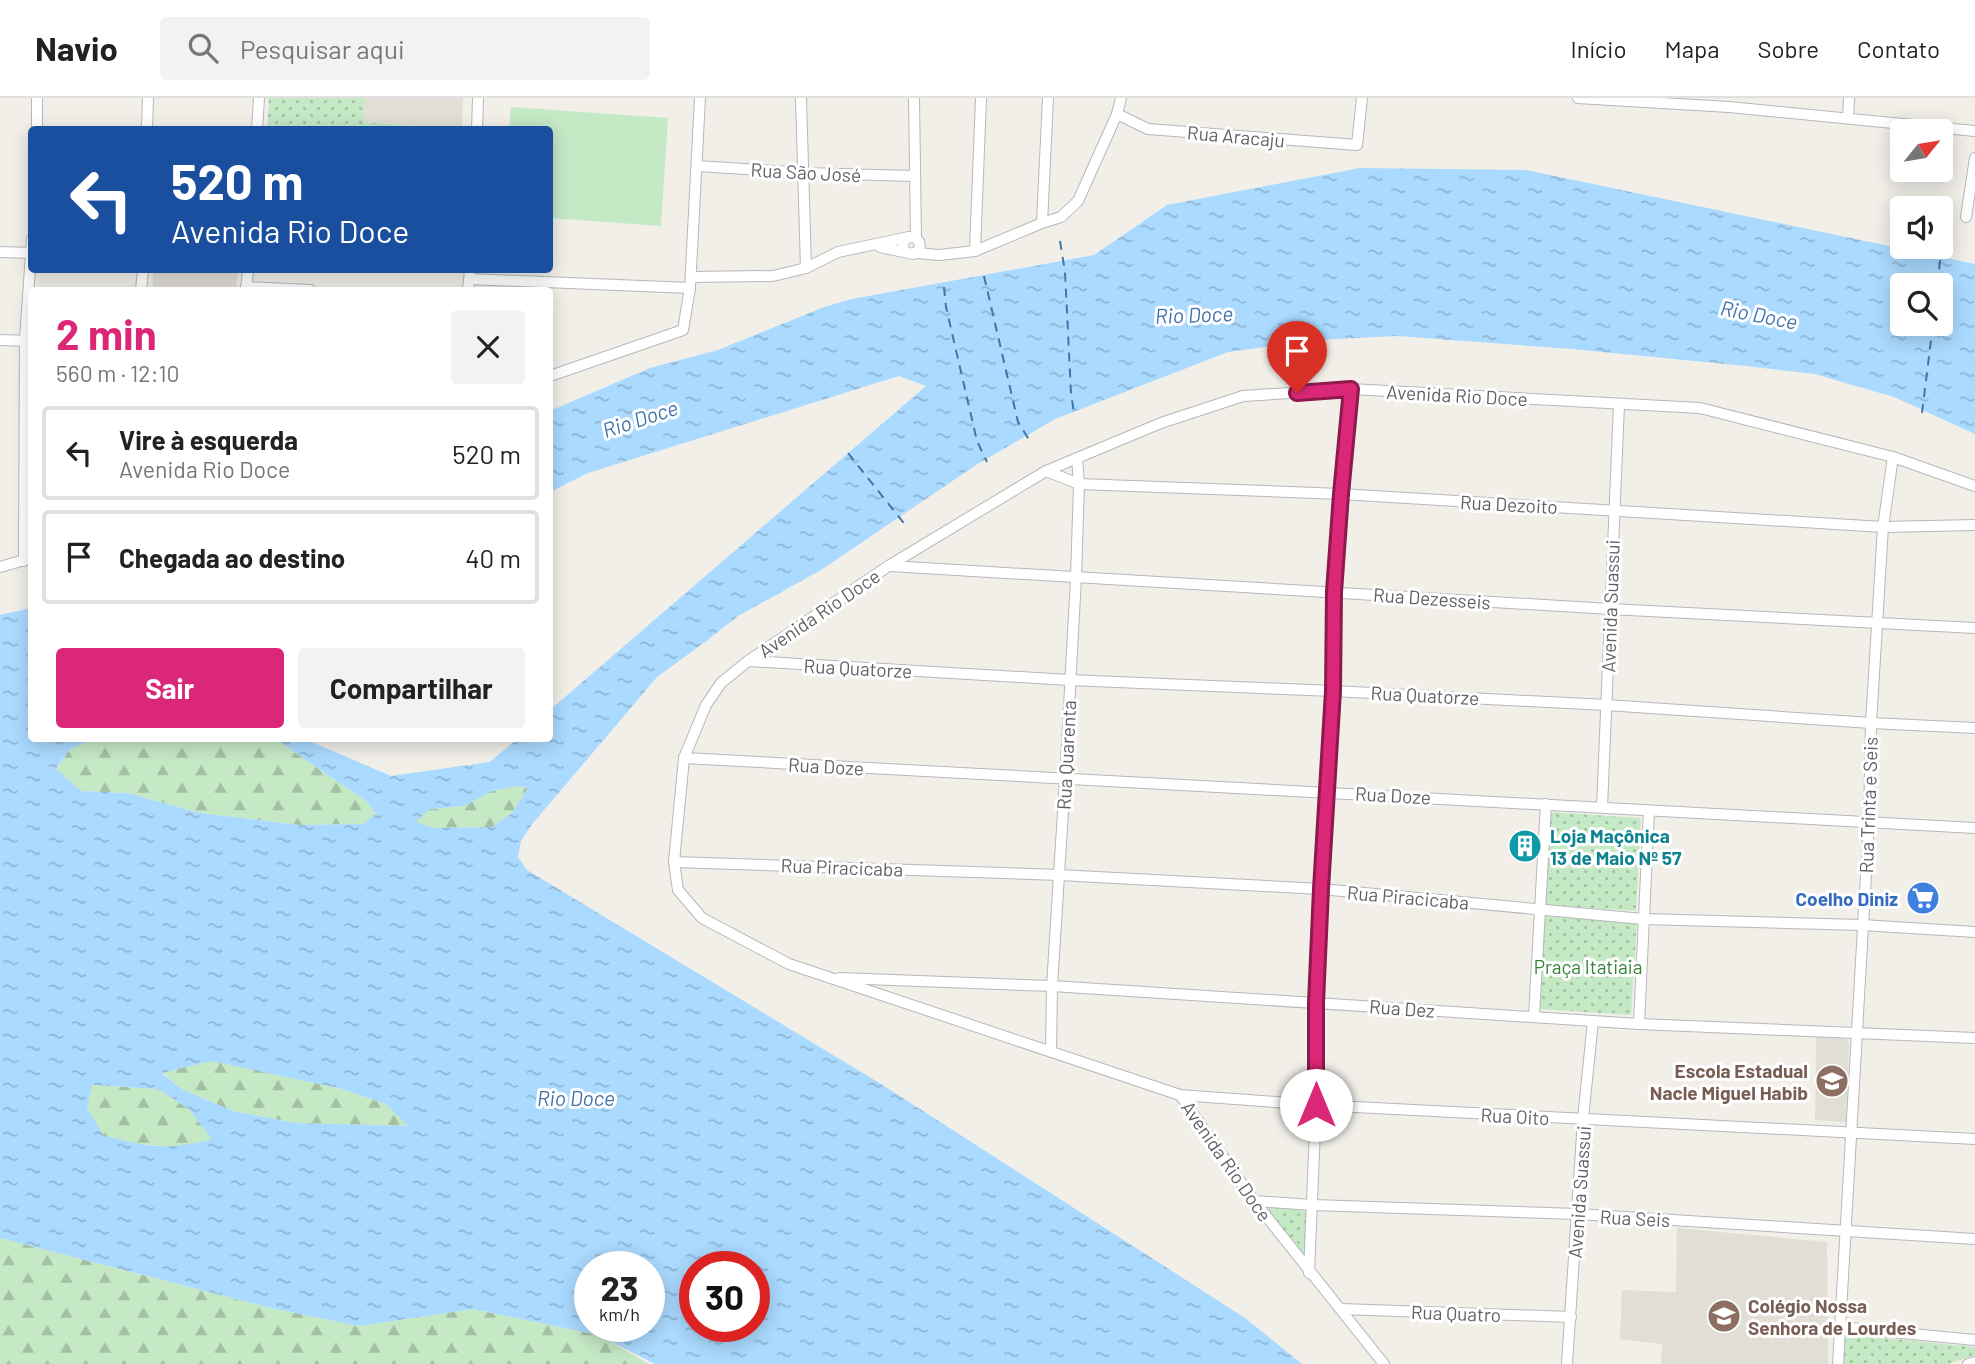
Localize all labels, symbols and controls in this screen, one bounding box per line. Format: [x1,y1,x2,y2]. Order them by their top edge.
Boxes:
search box [160,17,650,80]
text: Navio [35,28,118,68]
icon: search [184,29,222,67]
text: Pesquisar aqui [240,33,405,64]
text: Início [1571,34,1627,63]
text: Mapa [1665,34,1719,63]
text: Sobre [1757,34,1819,63]
text: Contato [1857,34,1940,63]
north arrow [1890,119,1953,182]
map controls [1890,119,1953,336]
street label: Rua Aracaju [1186,120,1286,152]
text: 520 m [171,151,304,210]
icon: left [56,154,147,245]
street label: Rua São José [750,158,862,186]
button: sound [1890,196,1953,259]
text: Avenida Rio Doce [171,211,409,249]
button: search [1890,273,1953,336]
water label: Rio Doce [1718,294,1800,334]
water label: Rio Doce [1155,300,1233,328]
text: 2 min [56,308,157,358]
button: close [451,310,525,384]
pin [1267,321,1327,393]
icon: arrive [1278,332,1316,370]
text: 560 m · 12:10 [56,359,180,387]
street label: Avenida Rio Doce [1386,380,1528,410]
water label: Rio Doce [599,394,681,442]
text: Vire à esquerda [119,424,298,455]
icon: left [60,434,98,472]
text: 520 m [452,438,521,469]
text: Avenida Rio Doce [119,455,290,483]
street label: Rua Dezoito [1460,490,1558,518]
icon: arrive [60,538,98,576]
street label: Avenida Suassui [1596,539,1624,673]
text: Chegada ao destino [119,542,345,573]
text: 40 m [465,542,521,573]
street label: Avenida Rio Doce [754,564,884,662]
street label: Rua Dezesseis [1372,582,1492,614]
button: Sair [56,648,284,728]
button: Compartilhar [298,648,525,728]
street label: Rua Quatorze [803,654,913,682]
street label: Rua Quatorze [1370,681,1480,709]
street label: Rua Quarenta [1052,699,1080,811]
street label: Rua Trinta e Seis [1854,736,1882,874]
street label: Rua Doze [787,753,865,779]
street label: Rua Doze [1354,782,1432,808]
place label: Loja Maçônica 13 de Maio Nº 57 [1550,824,1682,869]
building icon: Loja Maçônica 13 de Maio Nº 57 [1506,827,1544,865]
street label: Rua Piracicaba [780,853,904,881]
supermarket icon: Coelho Diniz [1904,879,1942,917]
street label: Rua Piracicaba [1346,880,1470,914]
place label: Coelho Diniz [1796,887,1898,910]
park label: Praça Itatiaia [1534,955,1642,978]
street label: Rua Dez [1368,994,1436,1022]
place label: Escola Estadual Nacle Miguel Habib [1650,1059,1808,1104]
school or university icon: Escola Estadual Nacle Miguel Habib [1813,1062,1851,1100]
position arrow [1279,1068,1353,1142]
water label: Rio Doce [537,1085,615,1110]
street label: Avenida Rio Doce [1177,1096,1277,1226]
street label: Rua Oito [1480,1103,1550,1129]
street label: Avenida Suassui [1563,1125,1595,1259]
street label: Rua Seis [1599,1205,1671,1231]
speed limit sign: 30 [679,1251,770,1342]
text: 23 [600,1266,639,1308]
place label: Colégio Nossa Senhora de Lourdes [1748,1294,1916,1339]
school or university icon: Colégio Nossa Senhora de Lourdes [1705,1297,1743,1335]
street label: Rua Quatro [1411,1300,1501,1326]
text: km/h [599,1303,640,1325]

